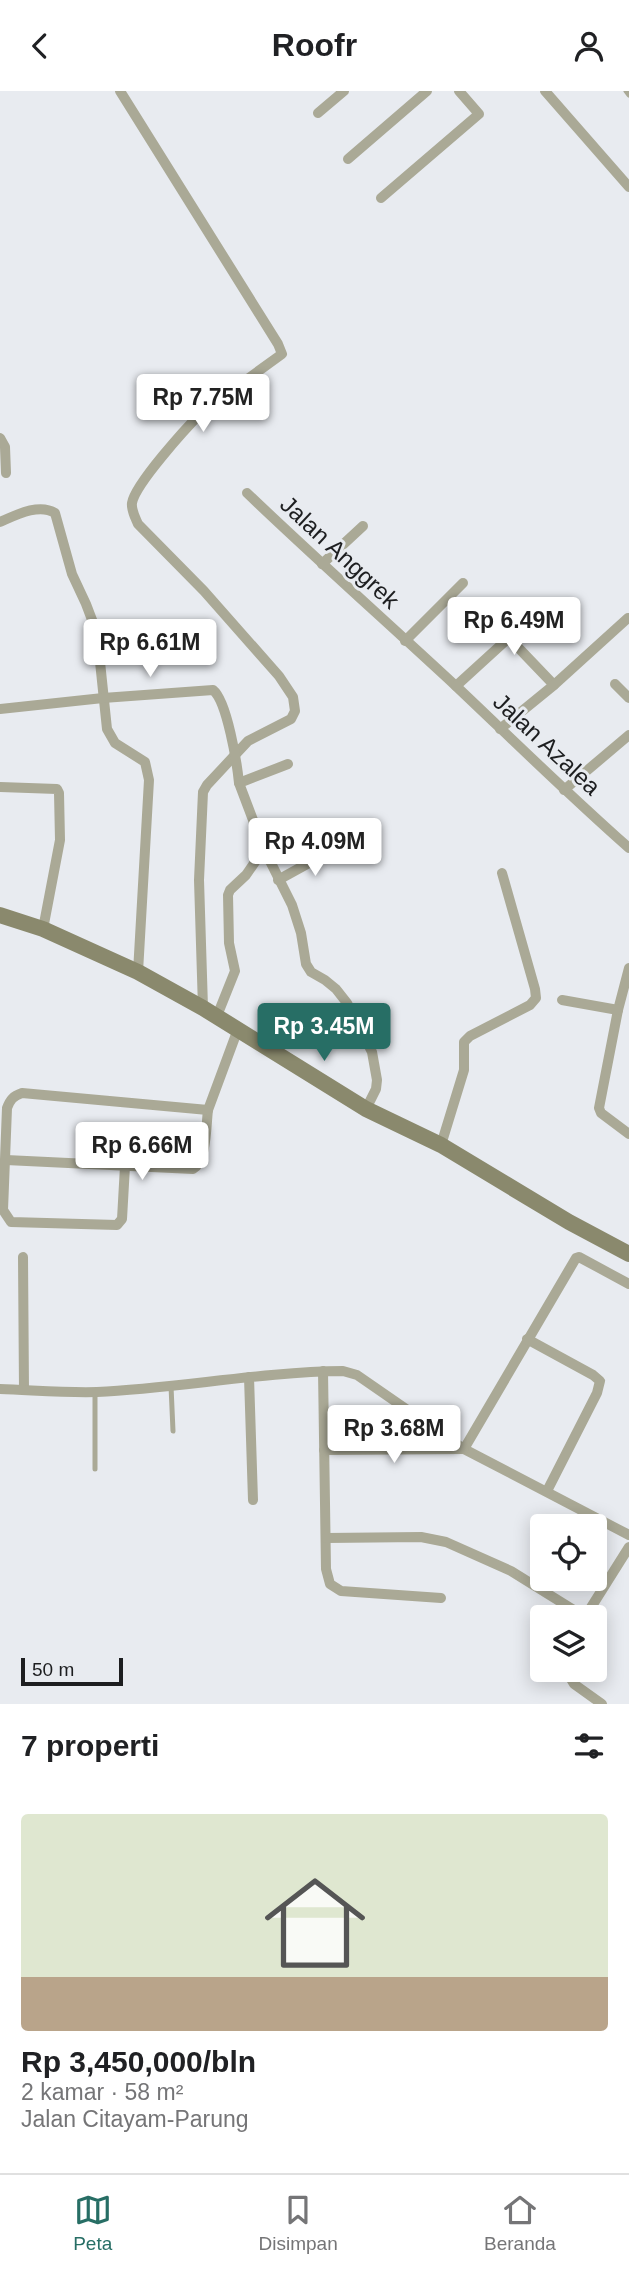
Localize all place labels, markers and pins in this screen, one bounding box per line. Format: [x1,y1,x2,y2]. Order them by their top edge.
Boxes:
pin: Rp 7.75M [131,375,275,434]
pin: Rp 6.49M [442,597,586,657]
pin: Rp 6.61M [78,619,222,679]
pin: Rp 4.09M [243,819,387,878]
pin: Rp 3.45M [252,1003,396,1063]
pin: Rp 6.66M [70,1123,214,1182]
pin: Rp 3.68M [322,1405,466,1465]

